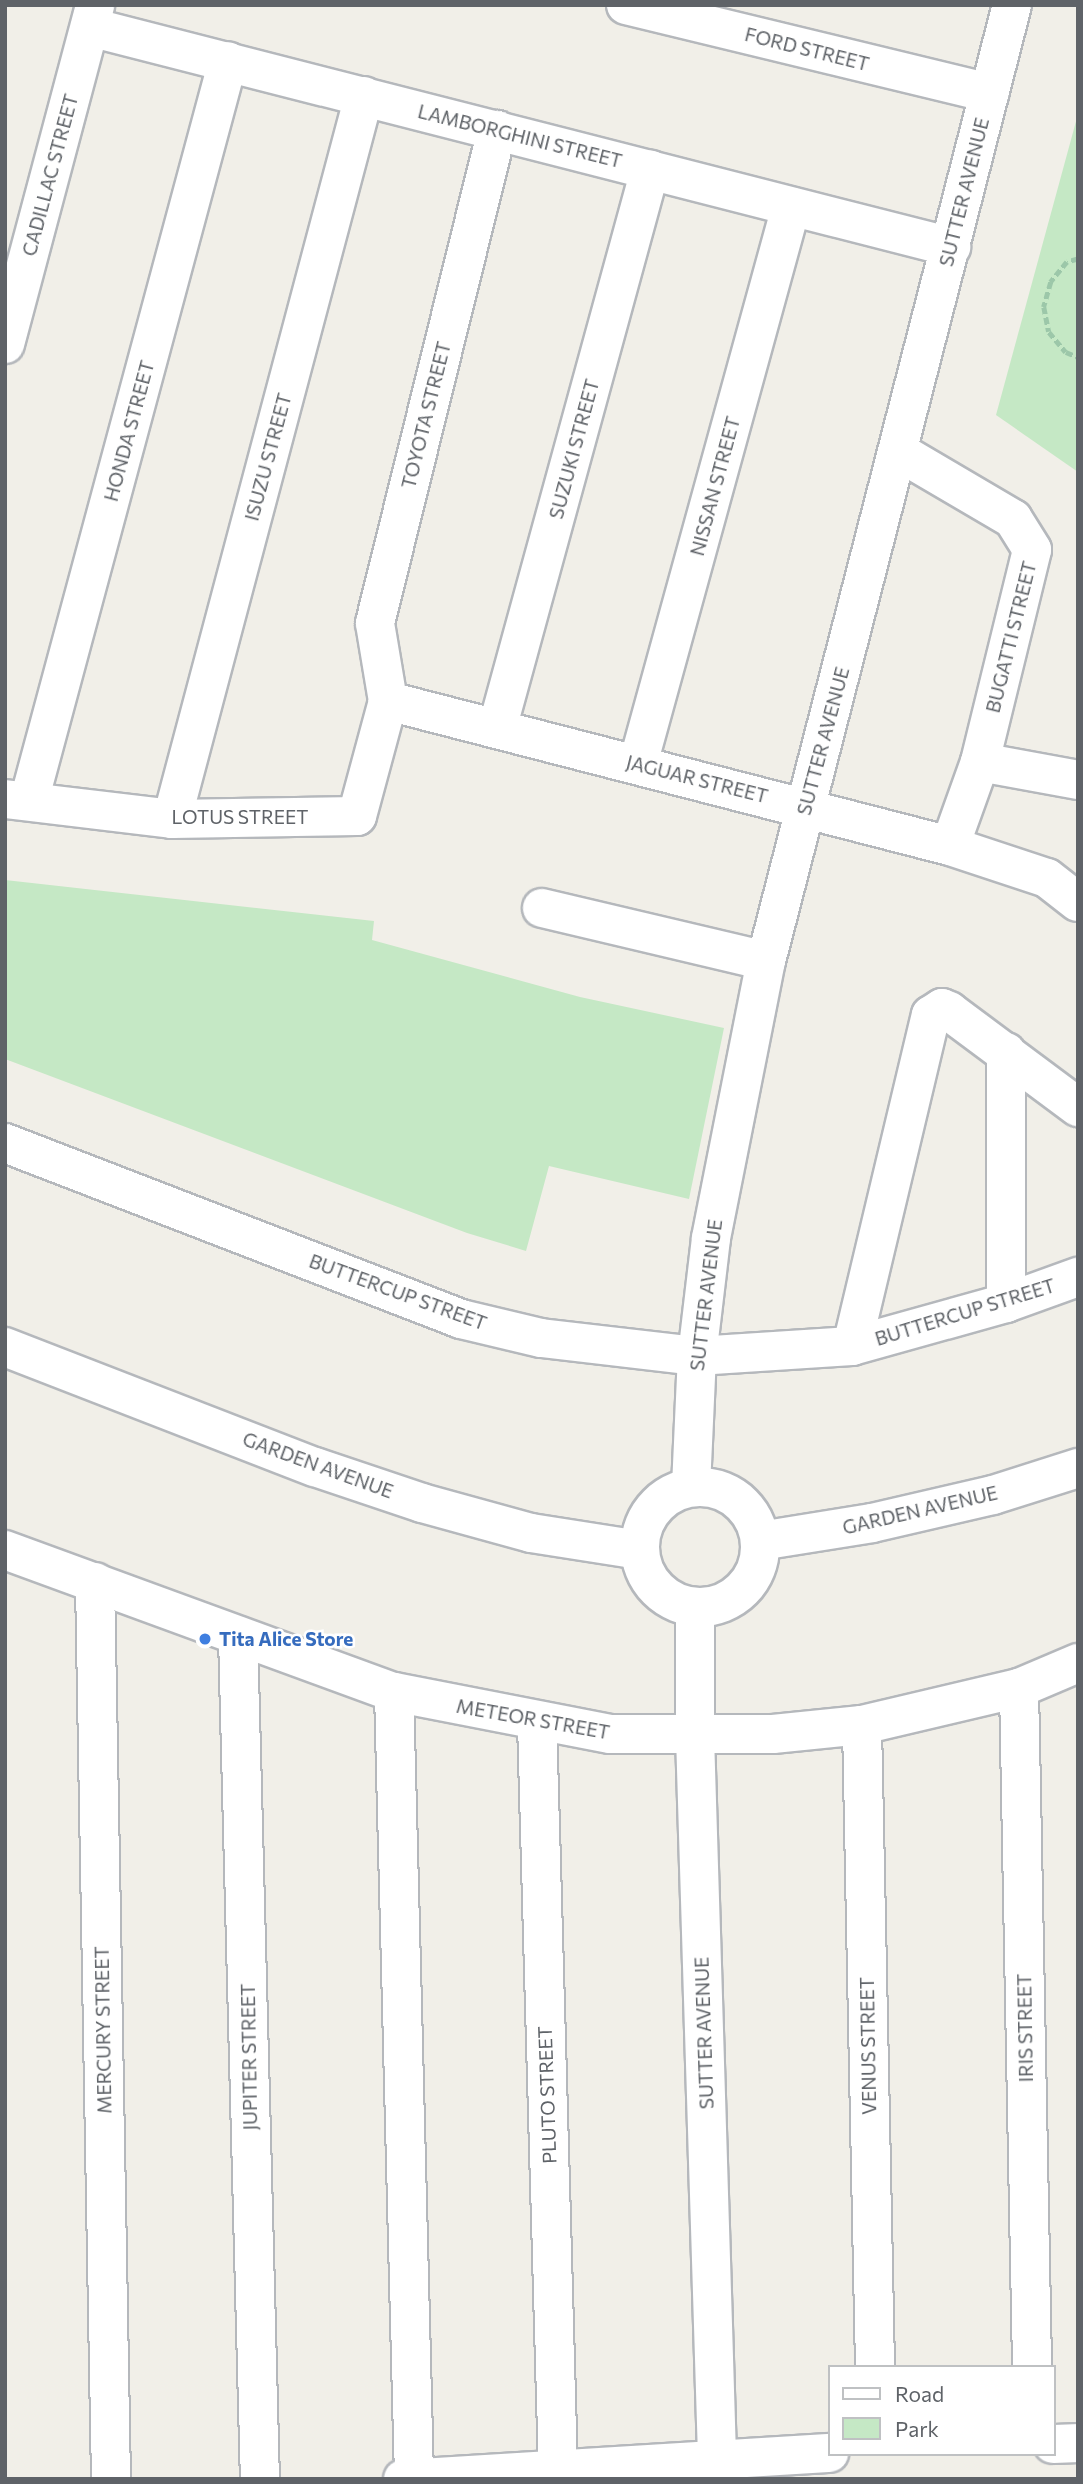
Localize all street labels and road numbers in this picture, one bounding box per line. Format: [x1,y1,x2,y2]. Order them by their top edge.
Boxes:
street label: FORD STREET [742,23,872,75]
street label: CADILLAC STREET [17,91,83,259]
street label: LAMBORGHINI STREET [416,100,624,172]
street label: SUTTER AVENUE [934,115,994,269]
street label: TOYOTA STREET [397,339,455,491]
street label: HONDA STREET [99,358,159,504]
street label: SUZUKI STREET [544,377,604,521]
street label: ISUZU STREET [240,391,296,523]
street label: NISSAN STREET [685,414,745,558]
street label: BUGATTI STREET [981,559,1041,715]
street label: SUTTER AVENUE [792,664,854,818]
street label: JAGUAR STREET [624,750,770,808]
street label: LOTUS STREET [172,806,308,828]
street label: SUTTER AVENUE [685,1218,727,1372]
street label: BUTTERCUP STREET [306,1249,490,1335]
street label: BUTTERCUP STREET [872,1274,1058,1350]
street label: GARDEN AVENUE [240,1427,396,1503]
street label: GARDEN AVENUE [840,1481,1000,1539]
street label: METEOR STREET [455,1694,611,1744]
street label: MERCURY STREET [90,1946,116,2114]
street label: SUTTER AVENUE [690,1956,718,2110]
street label: IRIS STREET [1013,1973,1037,2083]
street label: VENUS STREET [855,1977,881,2115]
street label: JUPITER STREET [236,1983,262,2131]
street label: PLUTO STREET [533,2026,561,2164]

